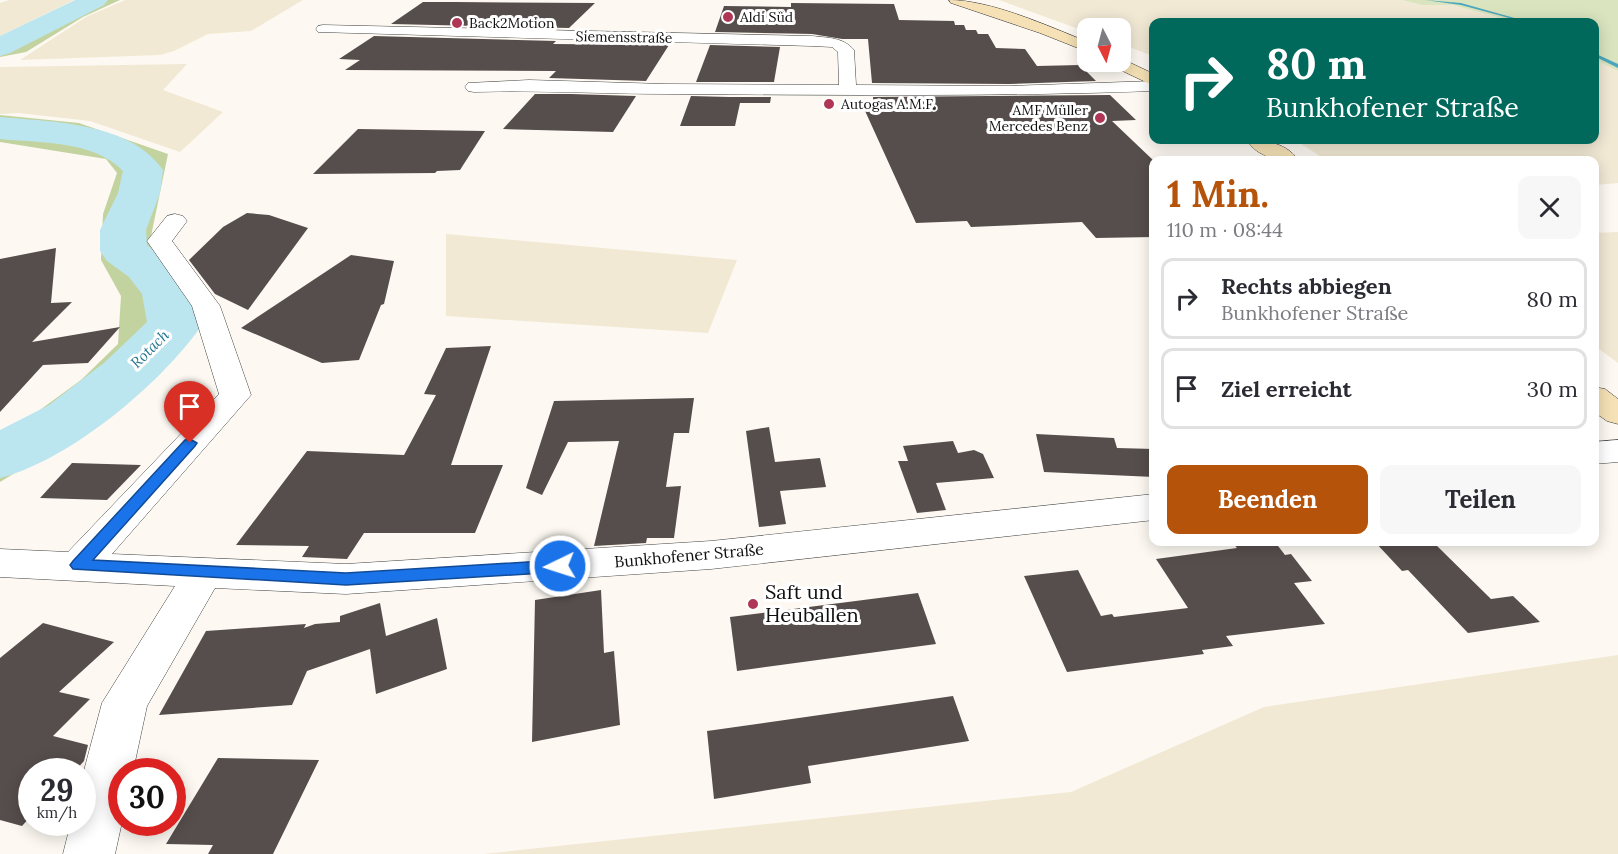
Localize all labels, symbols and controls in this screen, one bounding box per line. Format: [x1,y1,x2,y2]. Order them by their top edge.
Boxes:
place label: Aldi Süd [739,8,793,26]
marker: Aldi Süd [721,10,735,24]
place label: Back2Motion [469,14,555,32]
marker: Back2Motion [450,16,464,30]
north arrow [1077,18,1131,72]
map controls [1077,18,1131,72]
street label: Siemensstraße [576,27,673,47]
text: 80 m [1266,37,1366,91]
icon: right [1167,42,1245,120]
text: Bunkhofener Straße [1266,90,1519,124]
place label: Autogas A.M.F. [840,95,936,113]
marker: Autogas A.M.F. [822,97,836,111]
place label: AMF Müller Mercedes Benz [989,101,1088,135]
marker: AMF Müller Mercedes Benz [1093,111,1107,125]
text: 1 Min. [1167,171,1269,217]
button: close [1518,176,1581,239]
text: 110 m · 08:44 [1167,217,1283,242]
text: Rechts abbiegen [1221,272,1392,300]
icon: right [1170,282,1203,315]
text: 80 m [1527,285,1578,313]
text: Bunkhofener Straße [1221,300,1408,325]
water label: Rotach [126,325,173,372]
icon: arrive [1170,372,1203,405]
text: Ziel erreicht [1221,375,1352,403]
text: 30 m [1527,375,1578,403]
pin [164,381,215,443]
icon: arrive [173,390,206,423]
button: Beenden [1167,465,1368,534]
button: Teilen [1380,465,1581,534]
position arrow [528,534,592,598]
street label: Bunkhofener Straße [613,538,765,571]
place label: Saft und Heuballen [765,579,859,627]
marker: Saft und Heuballen [746,597,760,611]
speed limit sign: 30 [108,758,186,836]
text: 29 [40,771,74,809]
text: km/h [37,803,77,822]

